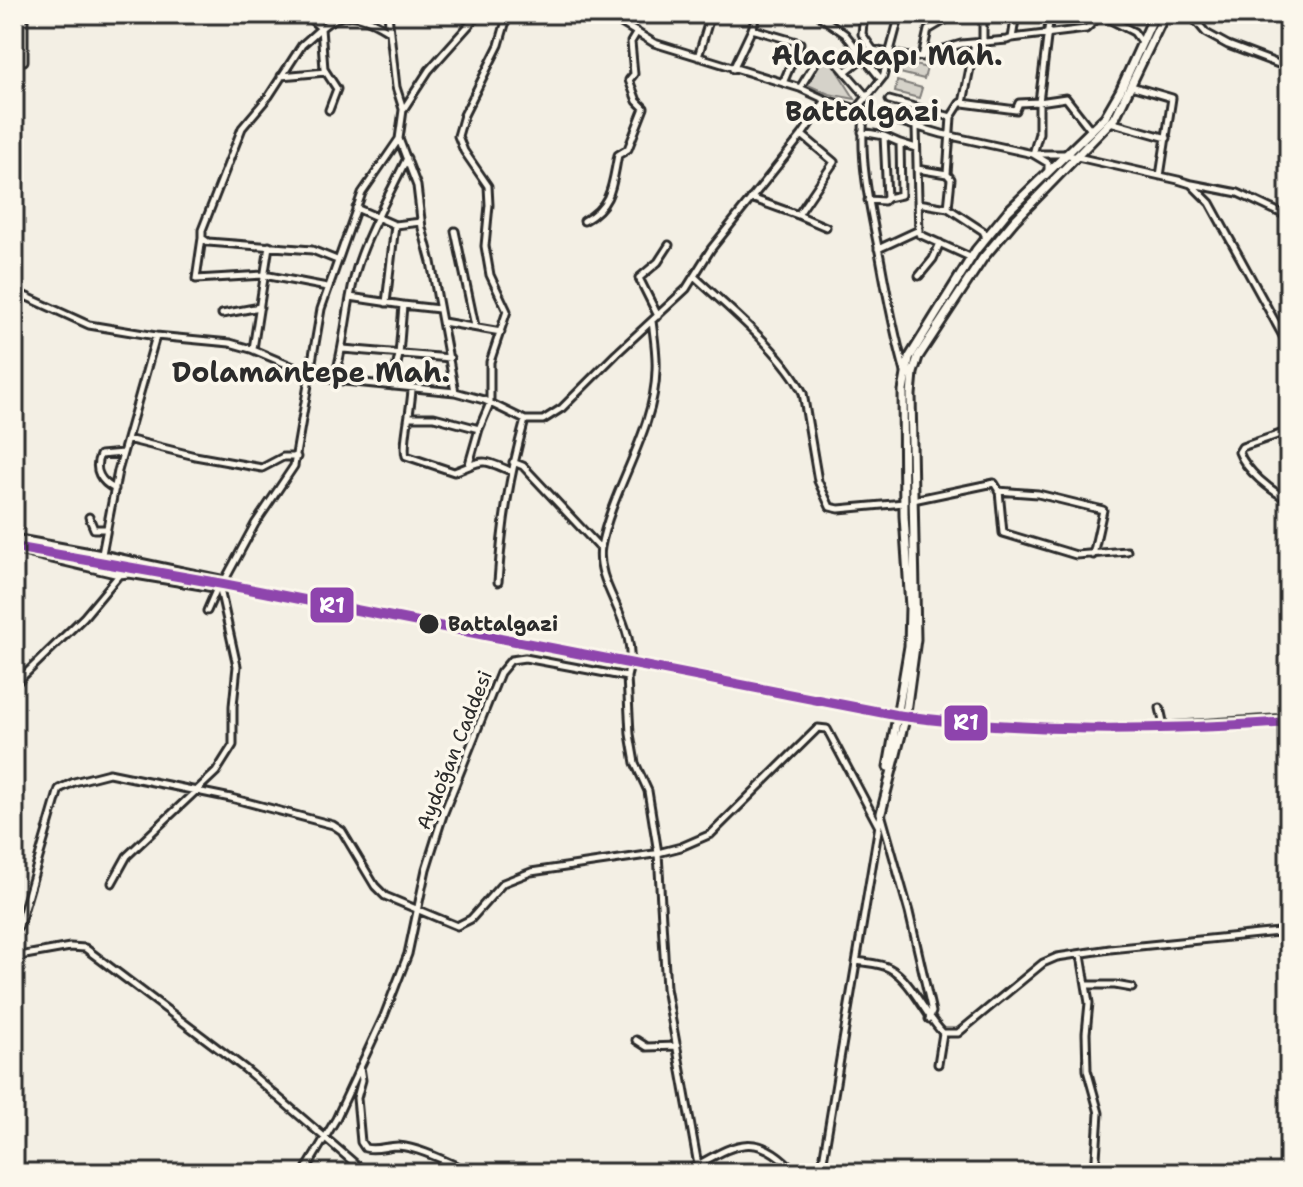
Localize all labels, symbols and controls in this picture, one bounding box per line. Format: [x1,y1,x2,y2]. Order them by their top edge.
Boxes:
district label: Alacakapı Mah. [771,36,1003,74]
district label: Battalgazi [785,92,939,130]
district label: Dolamantepe Mah. [172,353,450,391]
line badge: R1 [309,586,355,624]
text: R1 [319,591,345,620]
place label: Battalgazi [448,611,558,637]
marker: Battalgazi [417,612,441,636]
street label: Aydoğan Caddesi [410,666,498,834]
line badge: R1 [943,704,989,742]
text: R1 [953,708,979,737]

